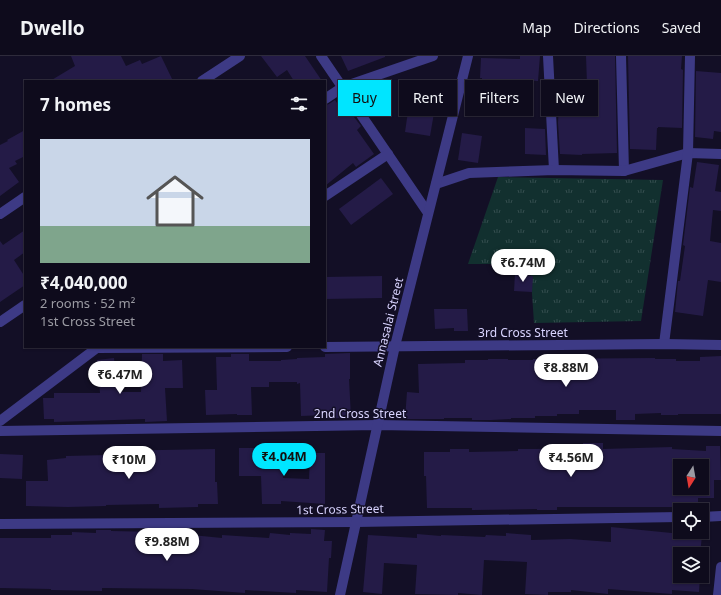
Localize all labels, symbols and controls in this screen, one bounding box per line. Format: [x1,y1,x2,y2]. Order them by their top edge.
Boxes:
text: Dwello [20,15,85,41]
text: Map [522,18,551,37]
text: Directions [573,18,640,37]
text: Saved [662,18,701,37]
chip: Buy [338,80,391,116]
chip: Rent [399,80,457,116]
chip: Filters [465,80,533,116]
chip: New [541,80,598,116]
text: 7 homes [40,93,111,116]
icon: filters [288,93,310,115]
icon: home [139,165,211,237]
pin: ₹6.74M [490,249,556,283]
text: ₹6.74M [500,253,546,271]
text: ₹4,040,000 [40,271,127,294]
street label: Annasalai Street [369,275,407,368]
text: 2 rooms · 52 m² [40,294,135,312]
text: 1st Cross Street [40,312,135,330]
street label: 3rd Cross Street [478,324,569,341]
pin: ₹8.88M [533,354,599,388]
text: ₹8.88M [543,358,589,376]
pin: ₹6.47M [87,361,153,395]
text: ₹6.47M [97,365,143,383]
street label: 2nd Cross Street [314,405,407,422]
pin: ₹4.04M [251,443,317,477]
pin: ₹4.56M [538,444,604,478]
pin: ₹10M [105,446,153,480]
text: ₹4.04M [261,447,307,465]
text: ₹4.56M [548,448,594,466]
text: ₹10M [112,450,146,468]
north arrow [673,459,709,495]
map controls [673,459,709,583]
street label: 1st Cross Street [296,500,385,518]
button: locate [673,503,709,539]
pin: ₹9.88M [134,528,200,562]
text: ₹9.88M [144,532,190,550]
button: layers [673,547,709,583]

